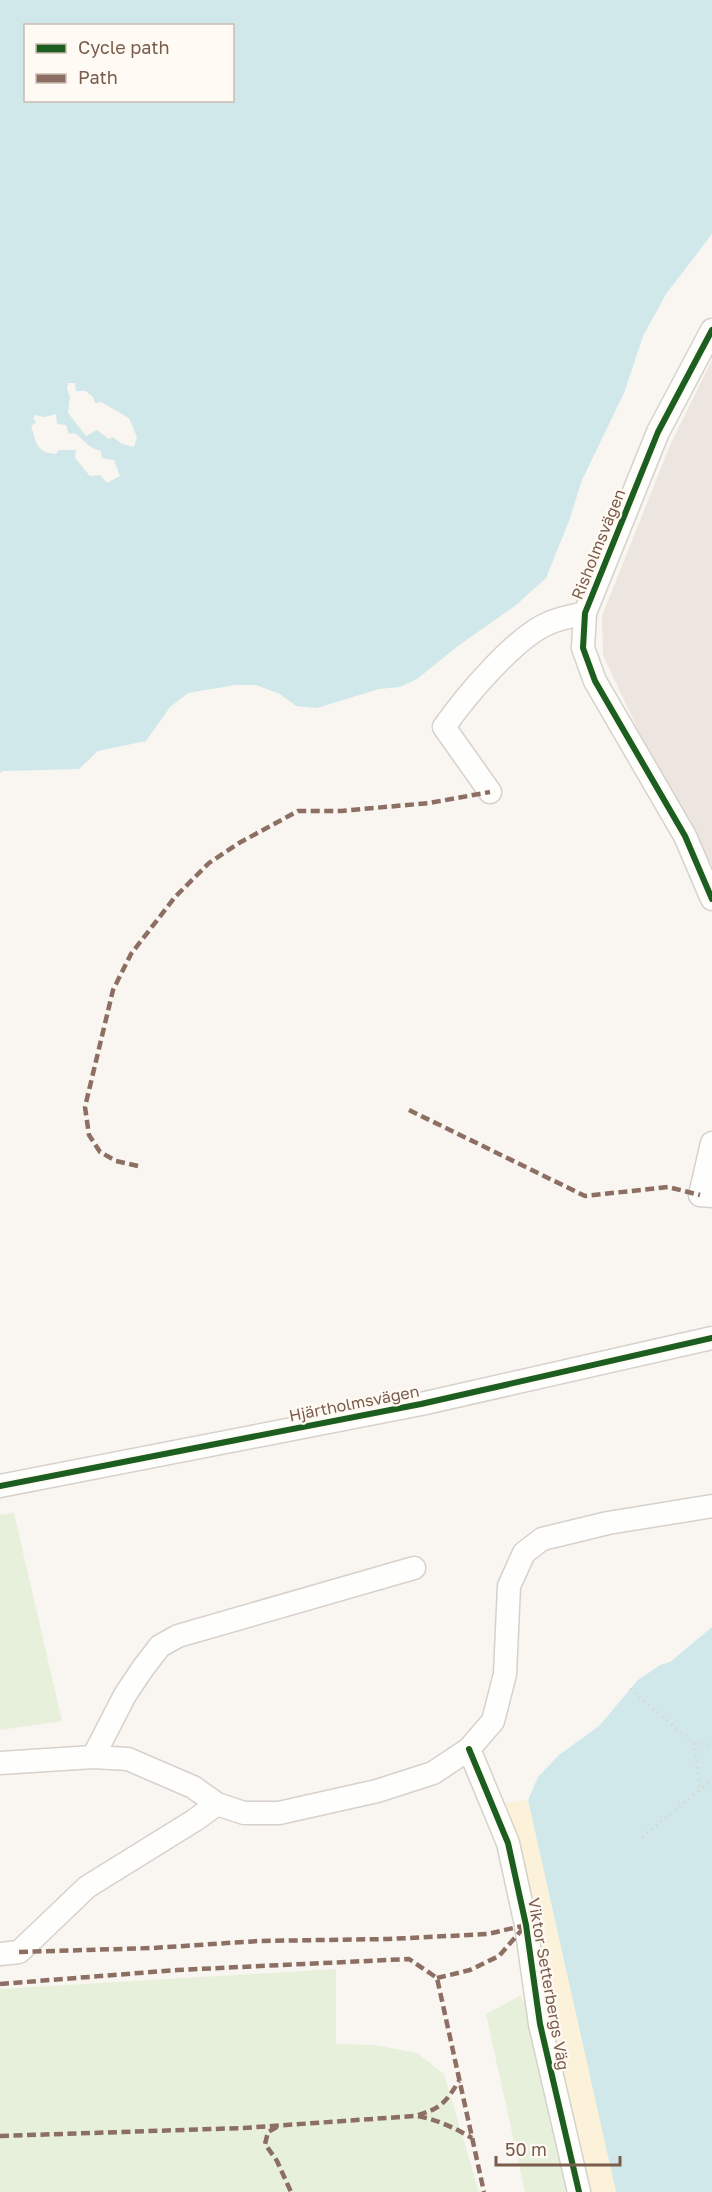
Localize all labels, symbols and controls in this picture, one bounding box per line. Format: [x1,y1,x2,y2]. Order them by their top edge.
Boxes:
legend [24,24,234,102]
text: Cycle path [78,36,170,58]
text: Path [78,66,118,88]
street label: Risholmsvägen [567,486,629,602]
street label: Hjärtholmsvägen [287,1381,421,1425]
street label: Viktor Setterbergs Väg [524,1896,574,2072]
scale bar [496,2129,620,2167]
text: 50 m [505,2138,547,2160]

